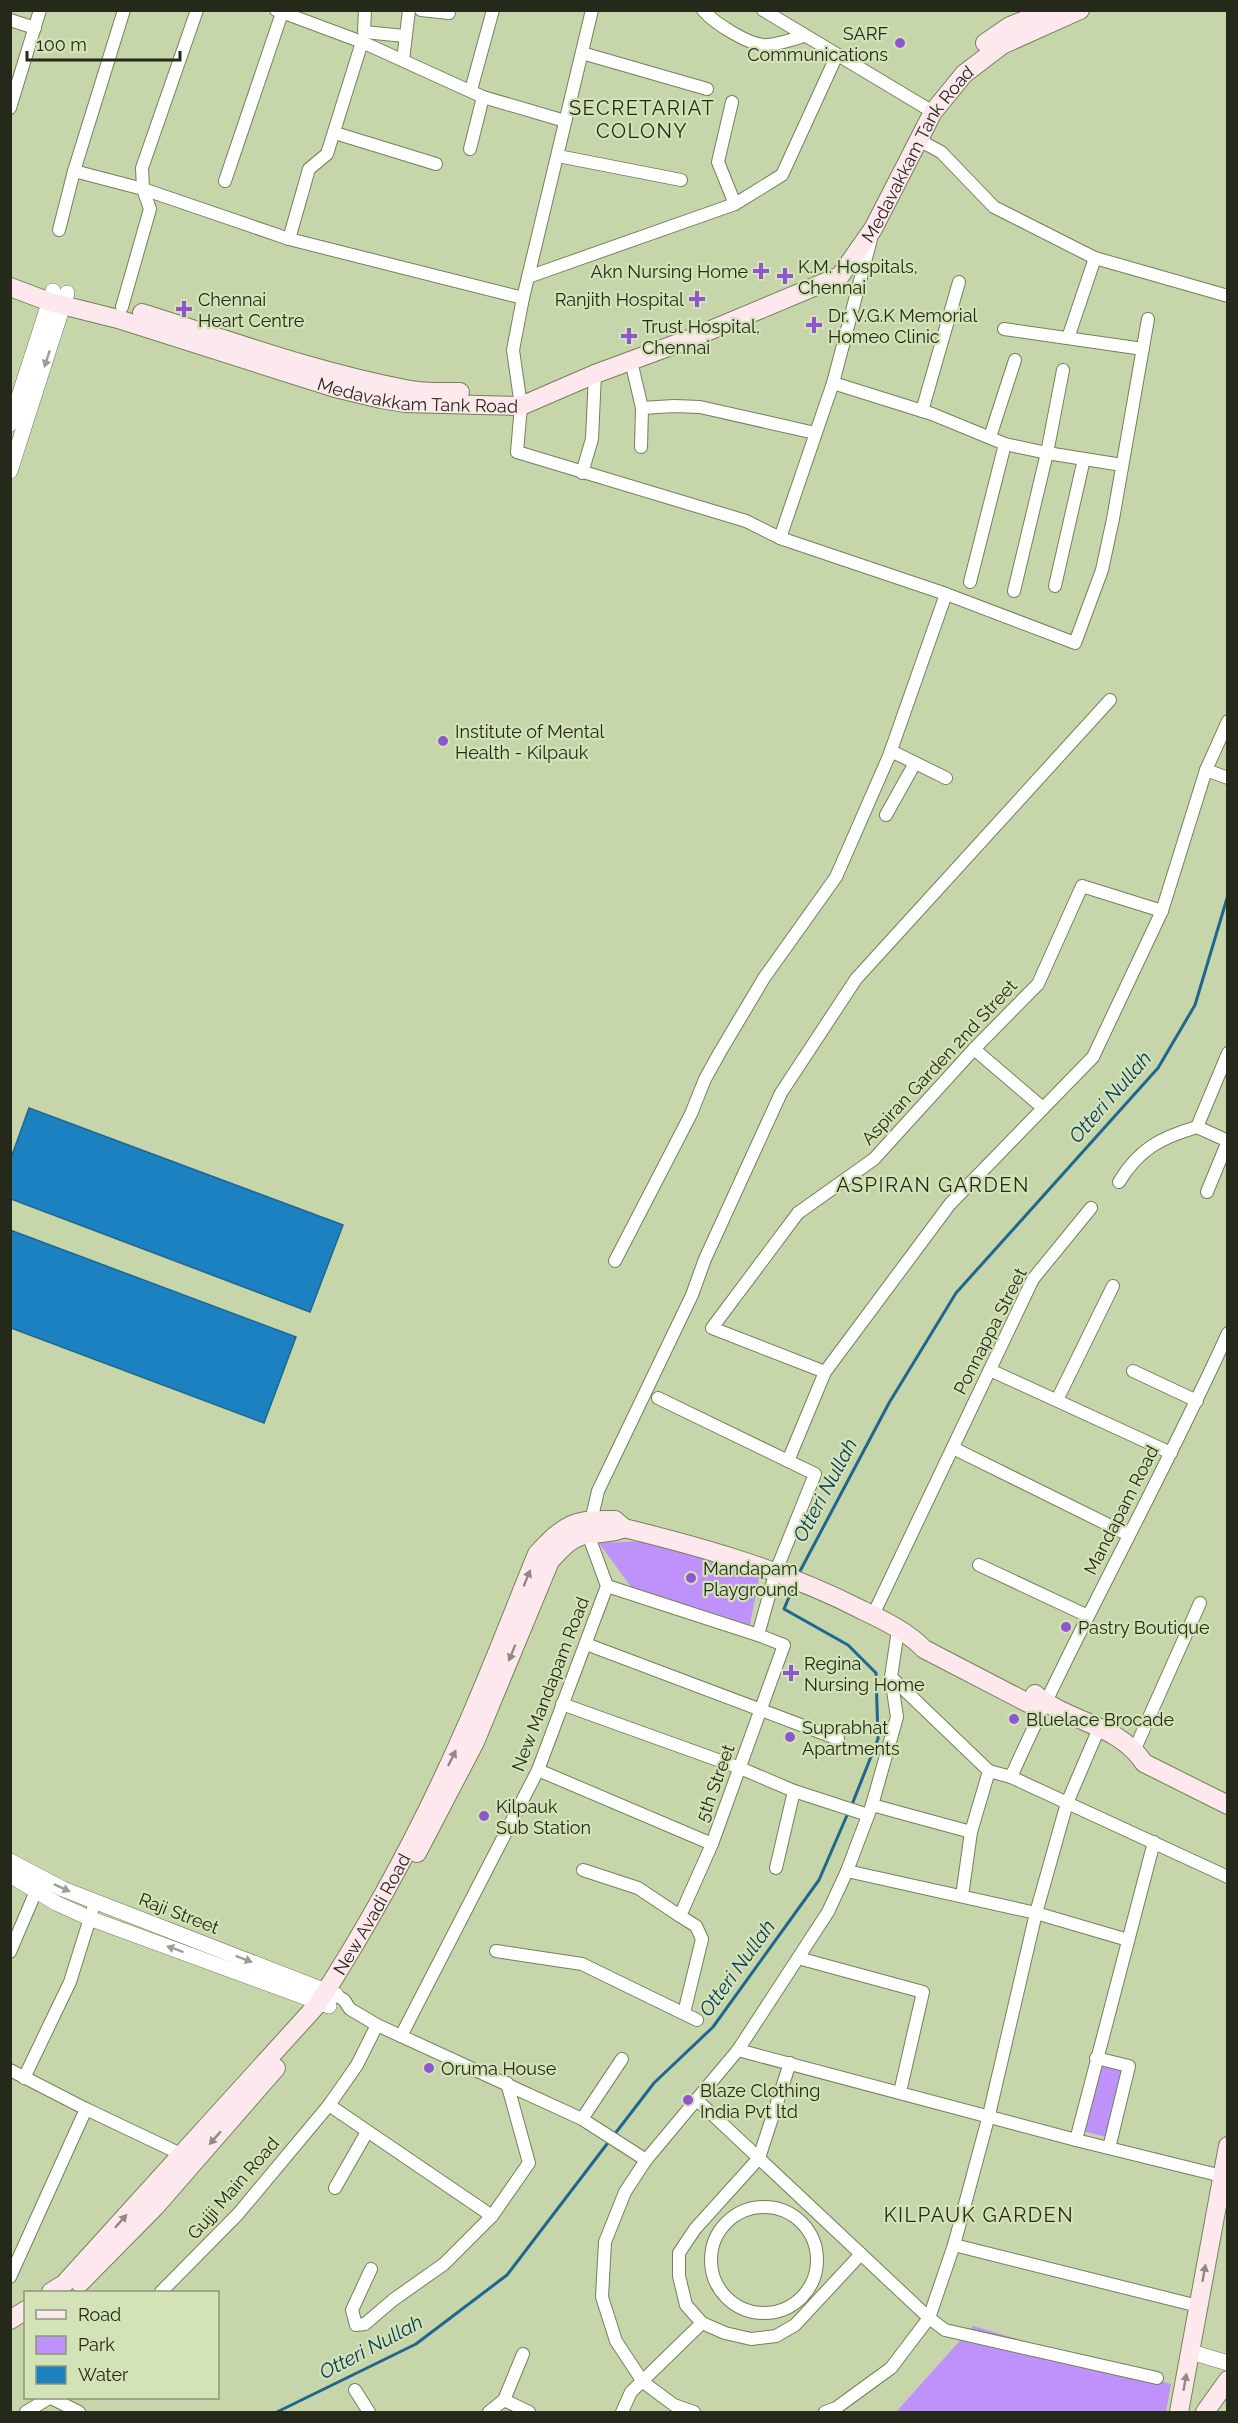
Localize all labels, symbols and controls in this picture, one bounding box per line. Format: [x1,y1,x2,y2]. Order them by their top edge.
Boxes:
place label: SARF Communications [747,23,888,65]
scale bar [27,24,180,62]
text: 100 m [36,34,87,55]
marker: SARF Communications [893,36,907,50]
street label: Medavakkam Tank Road [857,60,977,246]
district label: SECRETARIAT COLONY [569,96,715,143]
place label: K.M. Hospitals, Chennai [798,256,918,298]
place label: Akn Nursing Home [591,261,748,282]
marker: Akn Nursing Home [752,262,770,280]
marker: K.M. Hospitals, Chennai [776,267,794,285]
place label: Chennai Heart Centre [198,289,305,331]
place label: Ranjith Hospital [555,289,684,310]
marker: Ranjith Hospital [688,290,706,308]
marker: Chennai Heart Centre [175,300,193,318]
place label: Dr. V.G.K Memorial Homeo Clinic [828,305,978,347]
place label: Trust Hospital, Chennai [642,316,760,358]
marker: Dr. V.G.K Memorial Homeo Clinic [805,316,823,334]
marker: Trust Hospital, Chennai [620,327,638,345]
one-way arrow [41,350,51,368]
street label: Medavakkam Tank Road [315,373,518,416]
place label: Institute of Mental Health - Kilpauk [455,721,604,763]
marker: Institute of Mental Health - Kilpauk [436,734,450,748]
street label: Aspiran Garden 2nd Street [857,975,1021,1149]
water label: Otteri Nullah [1064,1046,1156,1148]
district label: ASPIRAN GARDEN [836,1173,1030,1197]
street label: Ponnappa Street [949,1264,1031,1398]
water label: Otteri Nullah [788,1434,862,1546]
street label: Mandapam Road [1079,1442,1163,1578]
place label: Mandapam Playground [703,1558,798,1600]
one-way arrow [523,1569,532,1587]
marker: Mandapam Playground [684,1571,698,1585]
street label: New Mandapam Road [507,1594,593,1774]
place label: Pastry Boutique [1078,1617,1210,1638]
marker: Pastry Boutique [1059,1620,1073,1634]
one-way arrow [507,1644,516,1662]
place label: Regina Nursing Home [804,1653,925,1695]
marker: Regina Nursing Home [782,1664,800,1682]
place label: Bluelace Brocade [1026,1709,1174,1730]
marker: Bluelace Brocade [1007,1712,1021,1726]
place label: Suprabhat Apartments [802,1717,900,1759]
marker: Suprabhat Apartments [783,1730,797,1744]
street label: 5th Street [691,1741,739,1825]
one-way arrow [447,1749,456,1766]
place label: Kilpauk Sub Station [496,1796,591,1838]
marker: Kilpauk Sub Station [477,1809,491,1823]
street label: New Avadi Road [328,1850,414,1978]
one-way arrow [54,1884,71,1893]
street label: Raji Street [136,1888,222,1938]
water label: Otteri Nullah [694,1915,780,2021]
one-way arrow [166,1944,184,1954]
one-way arrow [235,1955,253,1964]
place label: Oruma House [441,2058,557,2079]
marker: Oruma House [422,2061,436,2075]
place label: Blaze Clothing India Pvt ltd [700,2080,820,2122]
marker: Blaze Clothing India Pvt ltd [681,2093,695,2107]
one-way arrow [209,2130,222,2145]
street label: Gujji Main Road [183,2133,283,2243]
district label: KILPAUK GARDEN [884,2203,1074,2227]
one-way arrow [114,2213,128,2228]
one-way arrow [1200,2264,1209,2283]
legend [24,2291,219,2399]
text: Road [78,2304,121,2325]
water label: Otteri Nullah [315,2310,427,2384]
text: Park [78,2334,115,2355]
text: Water [78,2364,129,2385]
one-way arrow [1181,2372,1190,2391]

